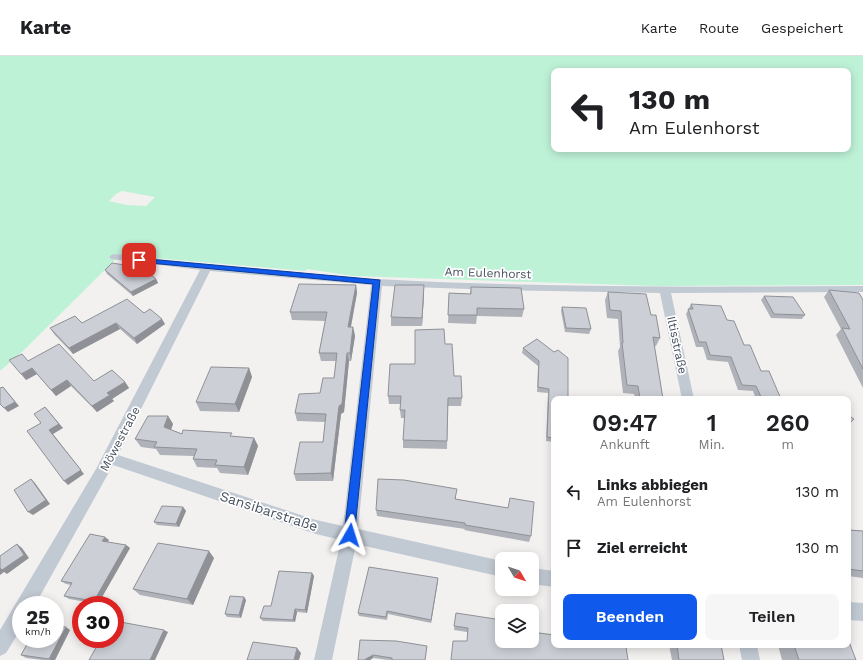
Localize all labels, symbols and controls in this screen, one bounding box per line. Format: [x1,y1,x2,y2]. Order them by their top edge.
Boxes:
text: Karte [20,16,71,39]
text: Karte [641,20,677,36]
text: Route [699,20,739,36]
text: Gespeichert [761,20,843,36]
text: 130 m [629,83,710,116]
icon: left [563,84,615,136]
text: Am Eulenhorst [629,117,759,138]
pin [122,243,156,277]
icon: arrive [128,249,150,271]
street label: Am Eulenhorst [444,264,532,282]
street label: Iltisstraße [664,315,690,375]
street label: Möwestraße [97,404,143,474]
text: 09:47 [592,409,658,437]
text: 1 [707,409,717,437]
text: 260 [766,409,810,437]
text: Ankunft [600,437,650,452]
text: Min. [699,437,725,452]
text: m [782,437,794,452]
text: Links abbiegen [597,476,708,494]
icon: left [563,481,585,503]
text: 130 m [796,483,839,501]
street label: Sansibarstraße [218,488,320,534]
text: Am Eulenhorst [597,494,691,509]
position arrow [329,514,371,556]
icon: arrive [563,537,585,559]
text: Ziel erreicht [597,539,687,557]
text: 130 m [796,539,839,557]
north arrow [495,552,539,596]
map controls [495,552,539,648]
button: Beenden [563,594,697,640]
button: Teilen [705,594,839,640]
speed limit sign: 30 [72,596,124,648]
button: layers [495,604,539,648]
text: 25 [26,605,50,629]
text: km/h [25,626,51,637]

